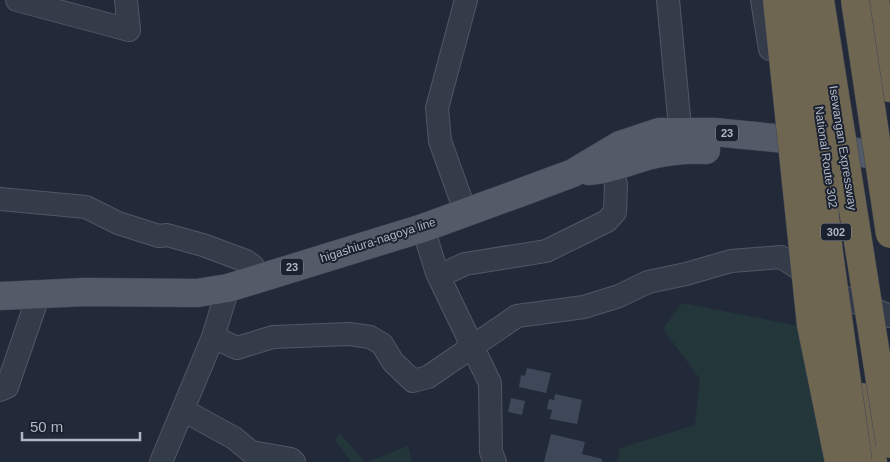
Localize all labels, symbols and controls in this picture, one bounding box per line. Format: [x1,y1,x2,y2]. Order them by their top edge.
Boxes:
street label: Isewangan Expressway [826,85,860,211]
street label: National Route 302 [812,105,840,209]
road number: 23 [716,125,738,142]
street label: higashiura-nagoya line [318,215,438,265]
road number: 302 [821,223,851,240]
road number: 23 [281,258,303,276]
scale bar [22,410,140,442]
text: 50 m [30,418,63,435]

